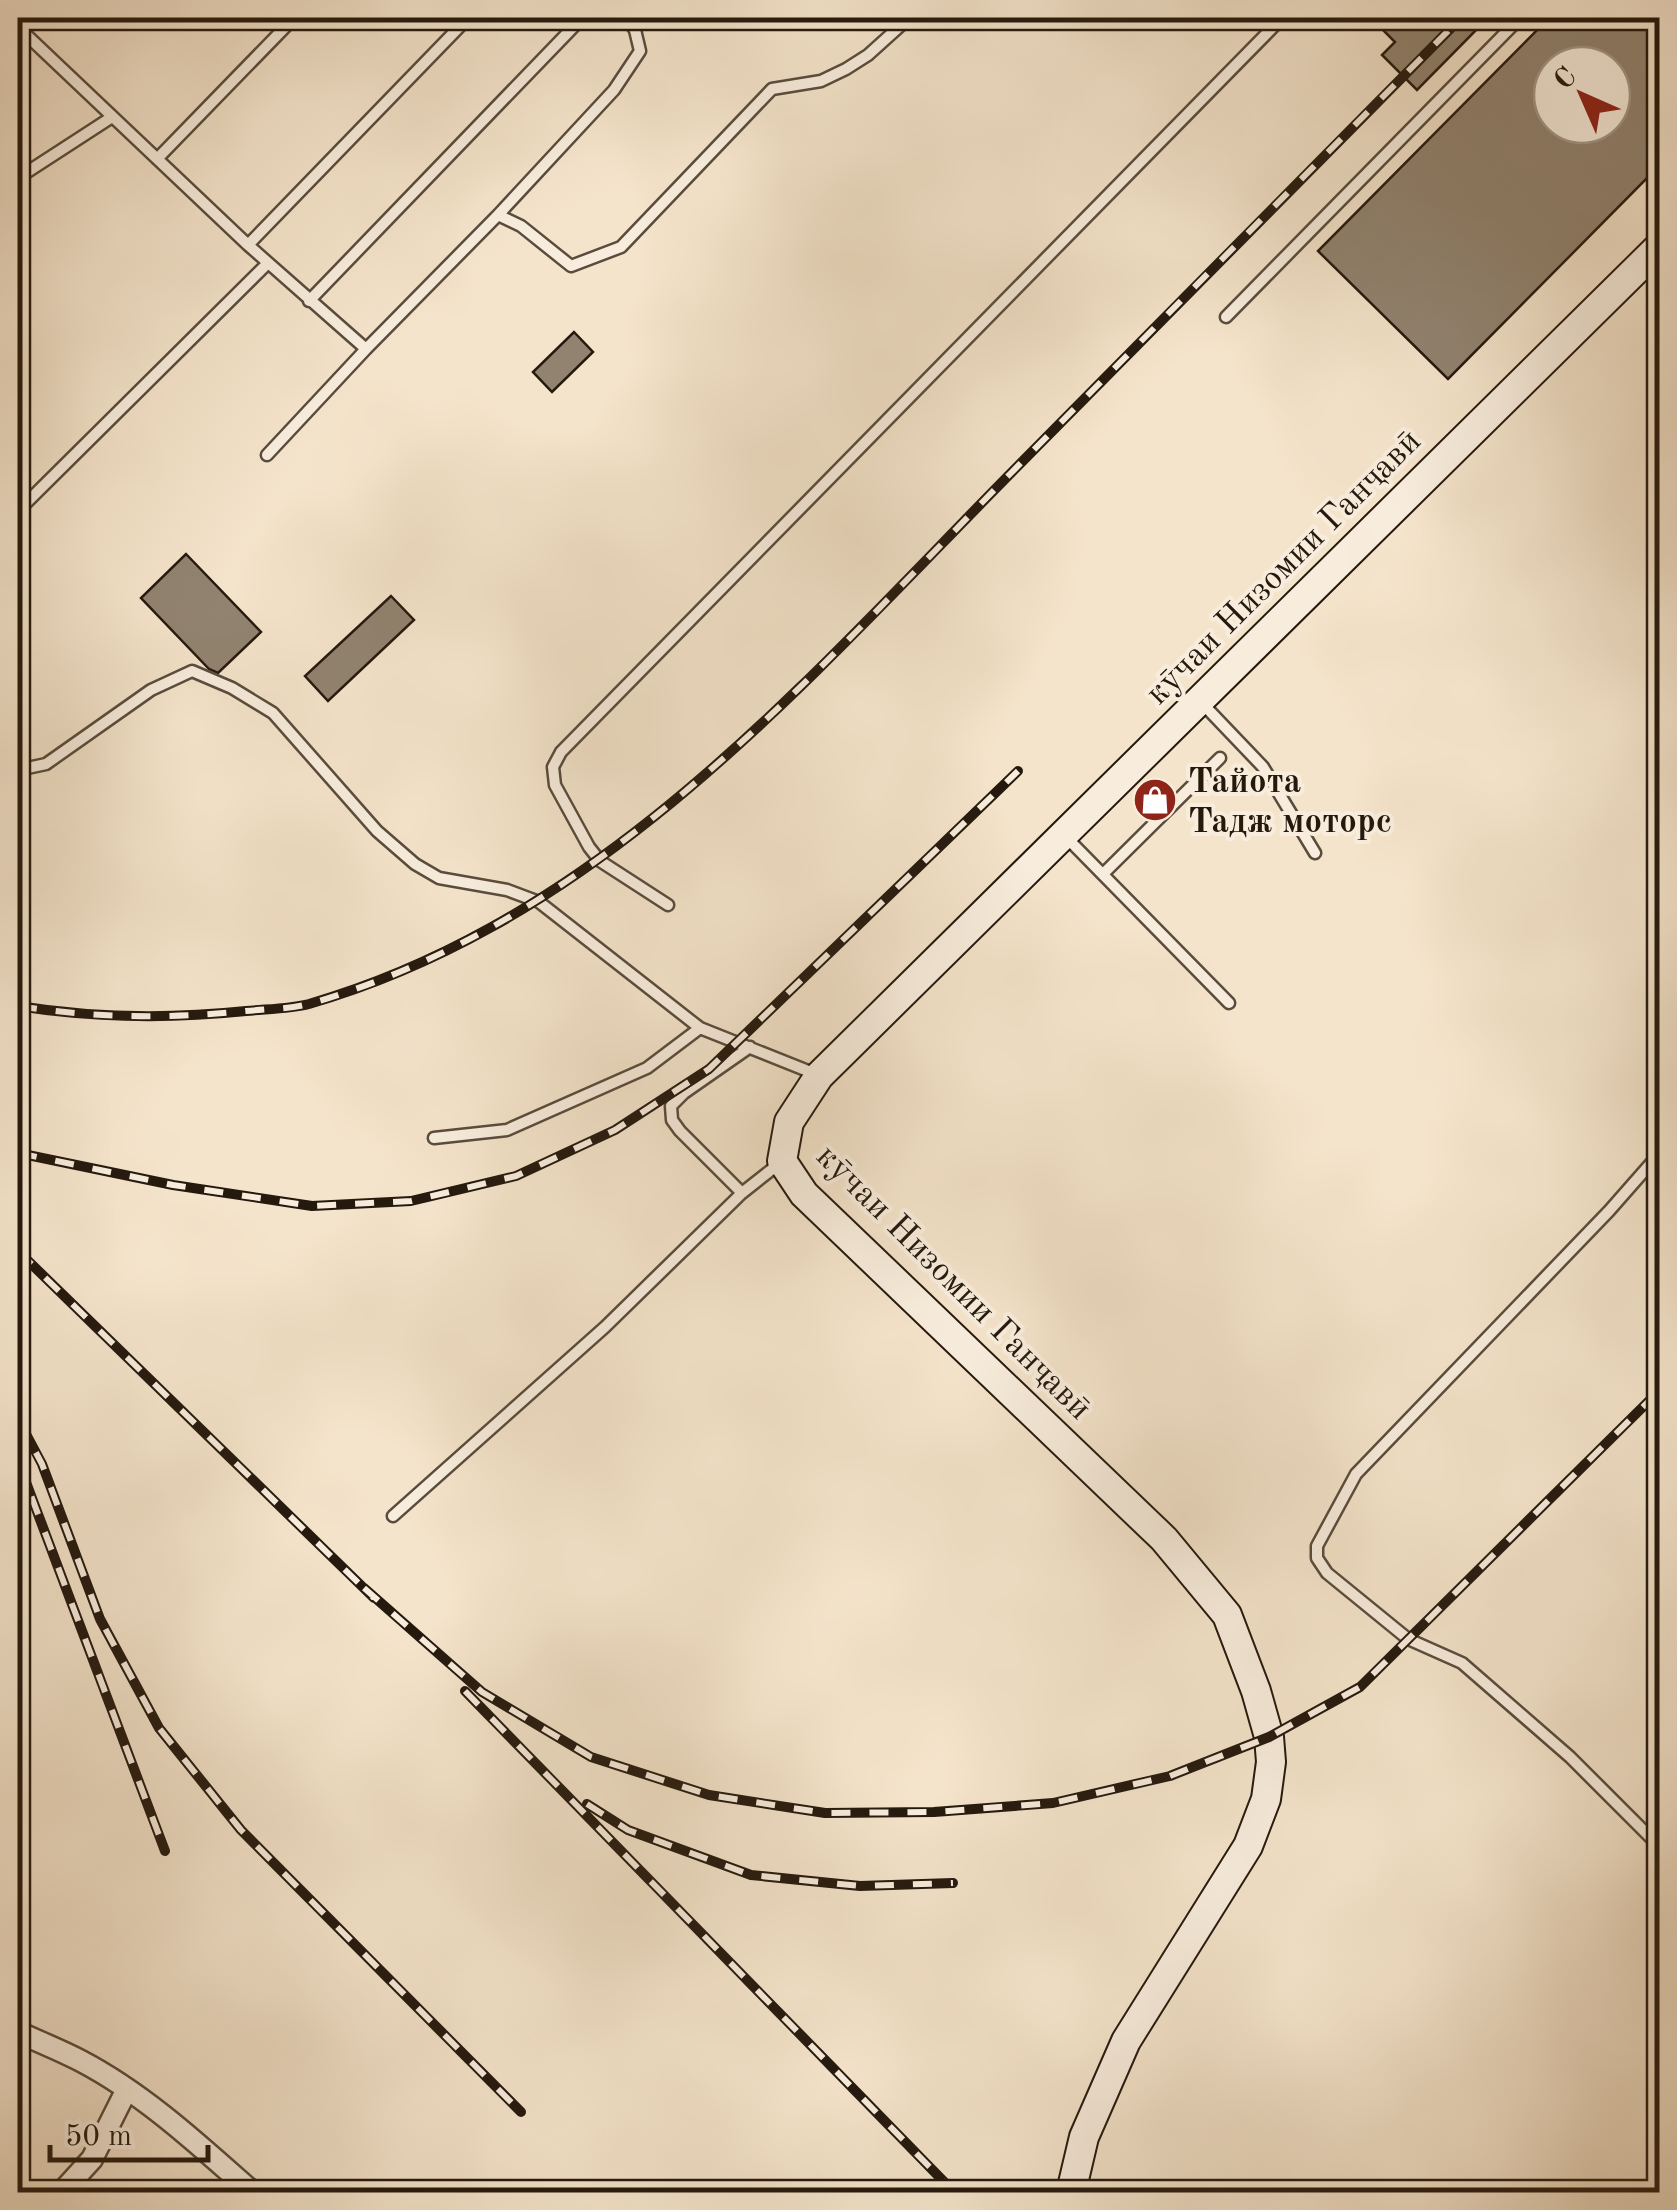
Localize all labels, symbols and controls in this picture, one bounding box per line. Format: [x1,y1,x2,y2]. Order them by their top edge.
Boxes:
north arrow [1532,45,1632,145]
text: С [1549,62,1583,96]
street label: кӯчаи Низомии Ганҷавӣ [1140,424,1428,712]
place label: Тайота Тадж моторс [1188,765,1392,840]
shop icon: Тайота Тадж моторс [1132,777,1178,823]
street label: кӯчаи Низомии Ганҷавӣ [809,1139,1097,1427]
scale bar [50,2100,208,2162]
text: 50 m [65,2122,132,2152]

